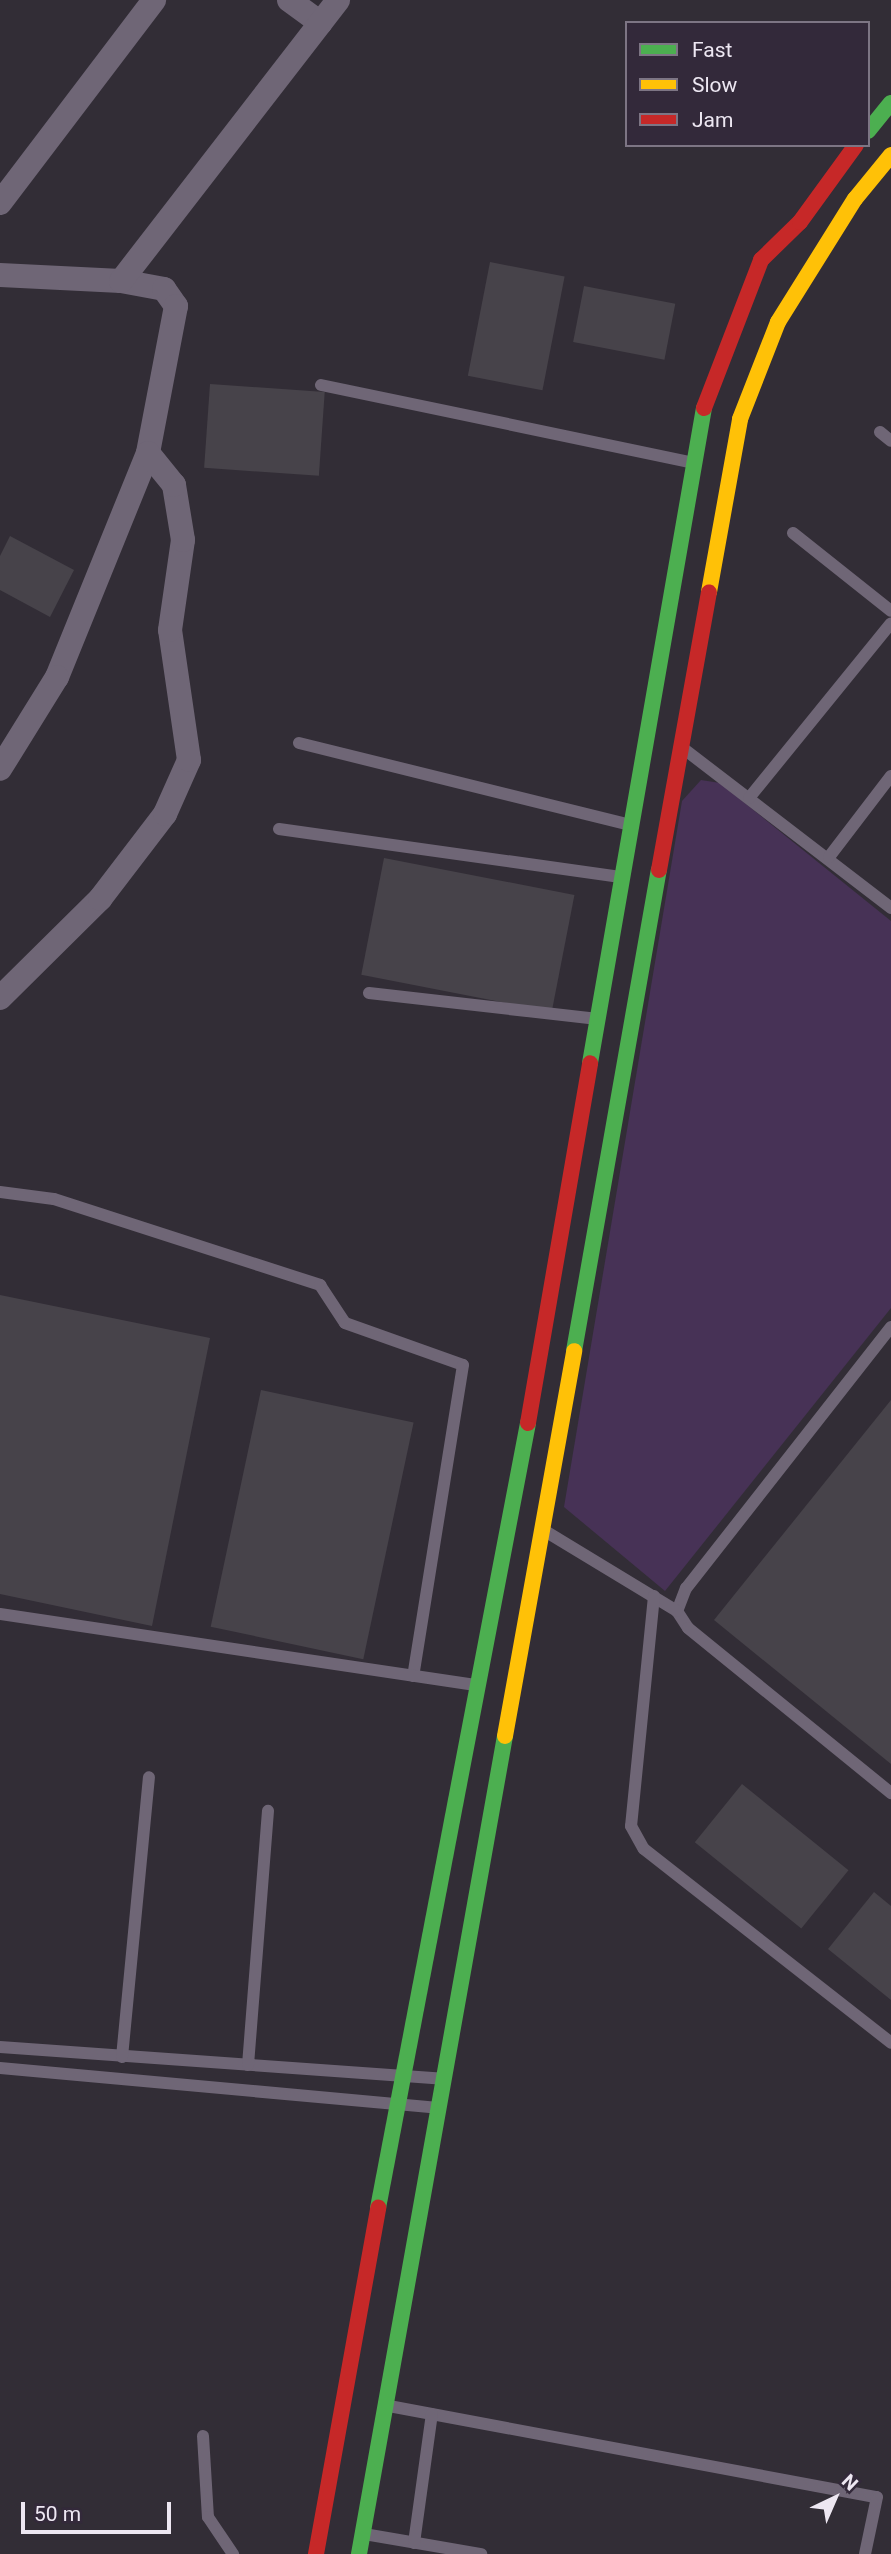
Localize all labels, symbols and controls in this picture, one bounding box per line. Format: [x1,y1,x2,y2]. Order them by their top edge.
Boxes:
legend [625,21,870,147]
text: Fast [692,38,732,62]
text: Slow [692,73,737,97]
text: Jam [692,108,733,132]
north arrow [800,2463,870,2533]
text: N [837,2470,863,2495]
scale bar [24,2488,175,2532]
text: 50 m [34,2502,81,2526]

